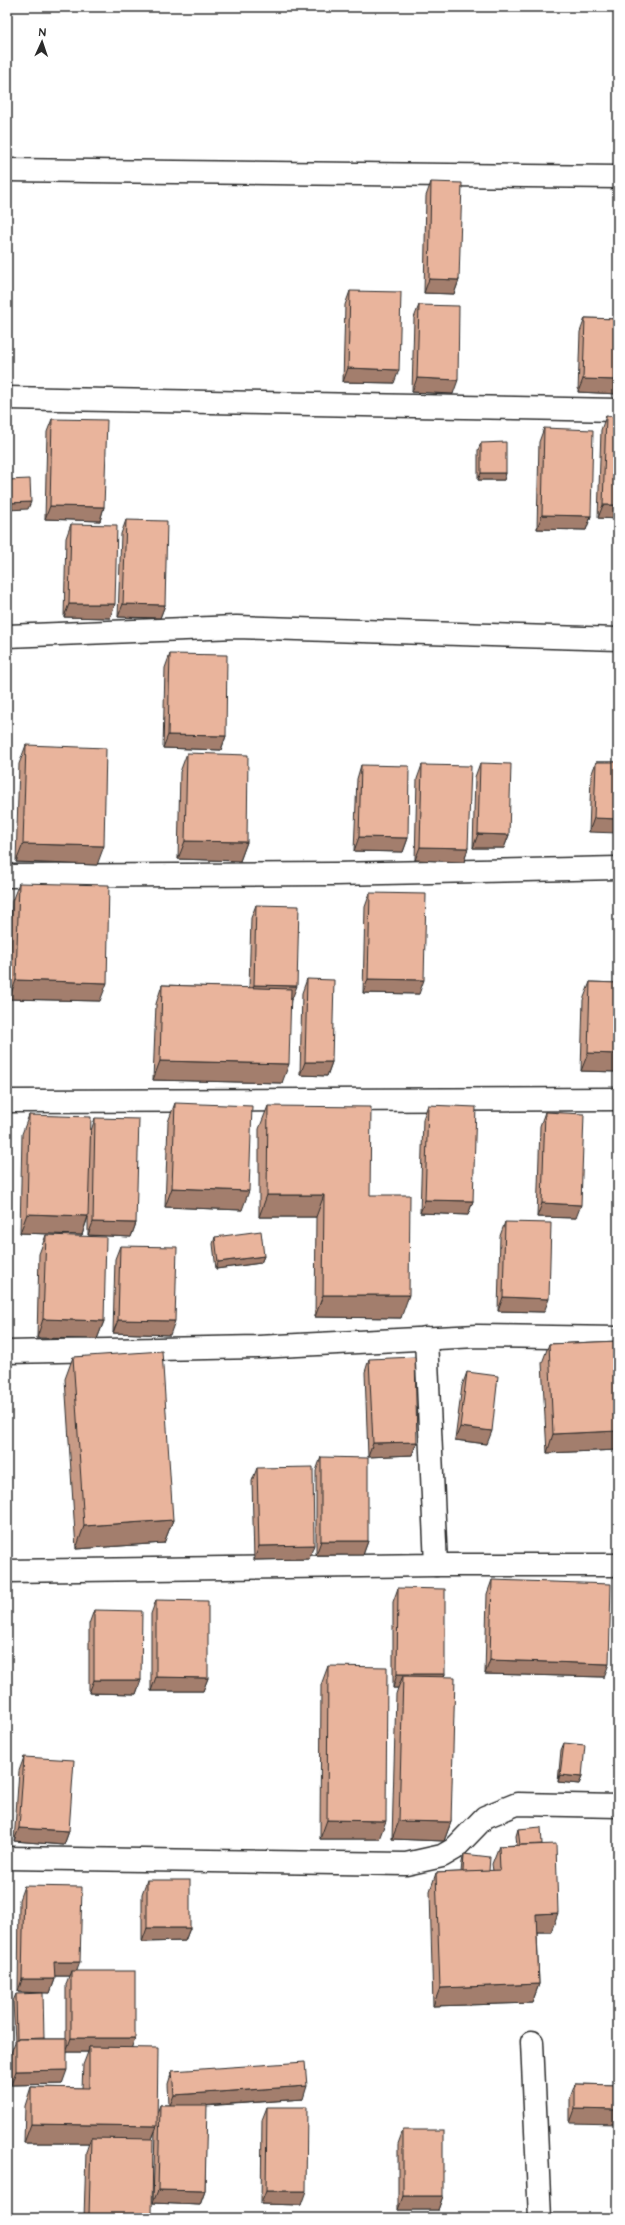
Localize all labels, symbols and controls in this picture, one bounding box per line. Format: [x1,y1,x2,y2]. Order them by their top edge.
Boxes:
north arrow [22,22,62,62]
text: N [39,25,46,40]

